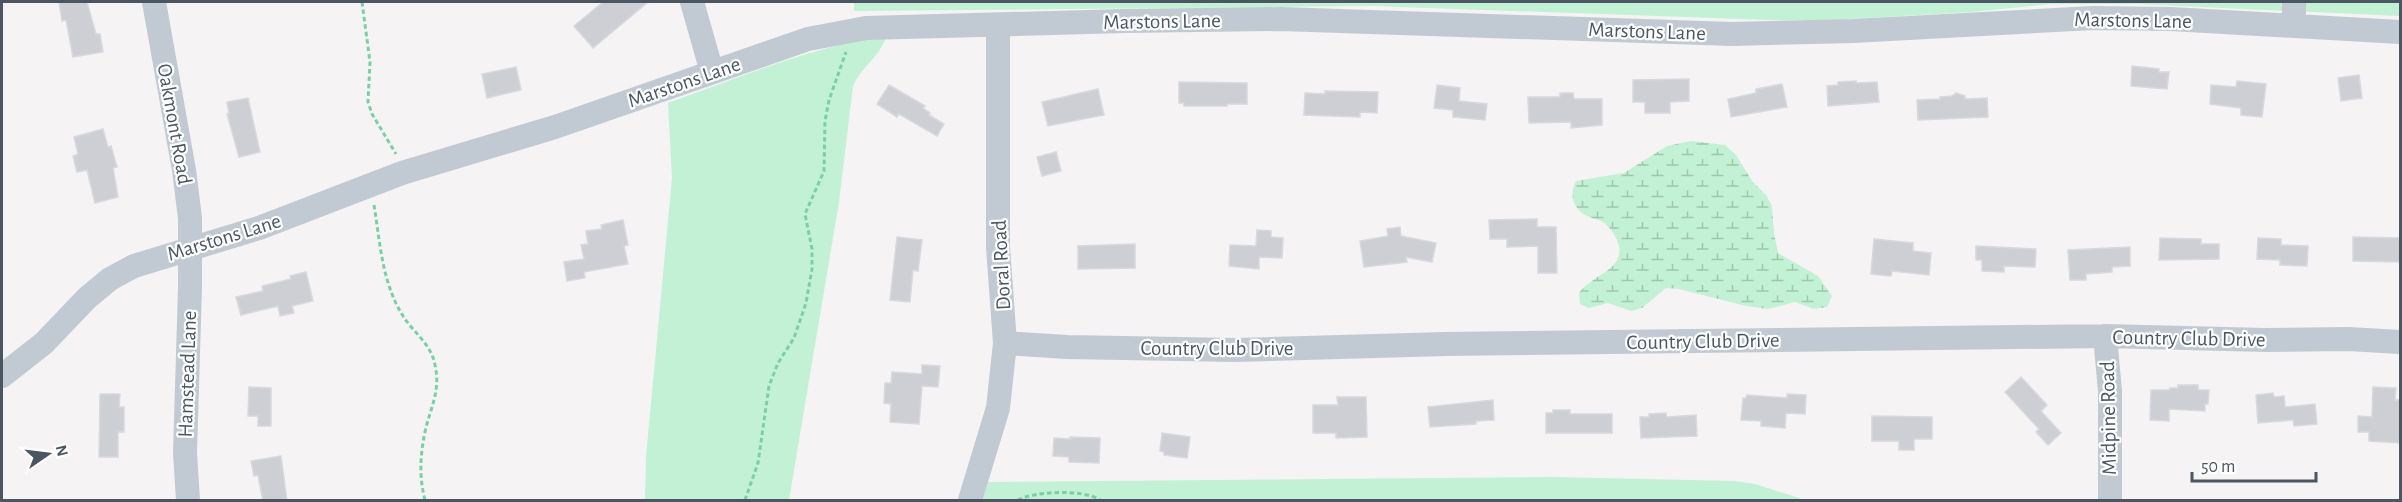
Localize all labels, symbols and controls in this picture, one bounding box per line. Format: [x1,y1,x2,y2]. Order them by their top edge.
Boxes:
street label: Marstons Lane [2074,9,2192,32]
street label: Marstons Lane [1103,10,1221,33]
street label: Marstons Lane [1588,19,1706,44]
street label: Marstons Lane [625,53,743,112]
street label: Oakmont Road [154,62,195,186]
street label: Marstons Lane [165,210,284,265]
street label: Doral Road [989,219,1014,311]
street label: Hamstead Lane [175,310,200,438]
street label: Country Club Drive [2112,327,2266,350]
street label: Country Club Drive [1626,330,1780,353]
street label: Country Club Drive [1140,338,1294,359]
street label: Midpine Road [2097,361,2120,475]
north arrow [18,424,78,484]
text: N [52,443,71,458]
scale bar [2192,445,2316,483]
text: 50 m [2201,458,2235,476]

